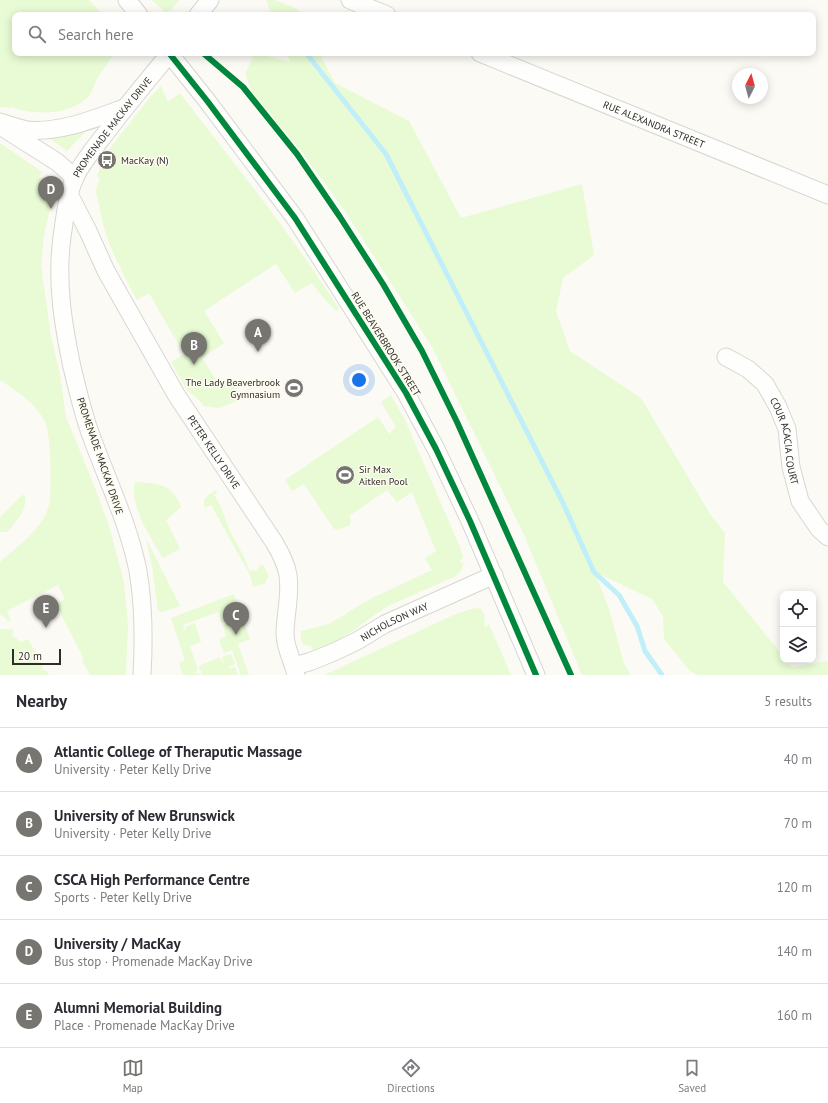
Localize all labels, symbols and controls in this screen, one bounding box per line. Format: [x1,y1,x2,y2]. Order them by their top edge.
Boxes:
search box [12,12,816,56]
icon: search [26,23,48,45]
text: Search here [58,25,134,44]
north arrow [732,68,768,104]
street label: PROMENADE MACKAY DRIVE [70,74,154,179]
street label: RUE ALEXANDRA STREET [601,97,707,151]
bus stop icon: MacKay (N) [96,149,118,171]
place label: MacKay (N) [121,154,169,167]
pin: D [38,176,64,209]
street label: RUE BEAVERBROOK STREET [349,289,424,399]
pin: A [245,319,271,352]
pin: B [181,332,207,365]
your location [349,370,369,390]
place label: The Lady Beaverbrook Gymnasium [186,376,280,401]
sports icon: The Lady Beaverbrook Gymnasium [283,377,305,399]
street label: COUR ACACIA COURT [767,395,802,487]
street label: PROMENADE MACKAY DRIVE [74,396,126,516]
street label: PETER KELLY DRIVE [185,412,243,491]
place label: Sir Max Aitken Pool [359,463,408,488]
sports icon: Sir Max Aitken Pool [334,464,356,486]
map controls [780,591,816,663]
button: locate [780,591,816,627]
pin: E [33,595,59,628]
street label: NICHOLSON WAY [358,599,430,644]
pin: C [223,602,249,635]
button: layers [780,627,816,663]
scale bar [12,647,61,666]
text: 20 m [18,649,42,663]
text: Nearby [16,690,67,712]
text: 5 results [764,693,812,710]
text: Atlantic College of Theraputic Massage [54,742,302,761]
text: A [25,751,33,768]
text: 40 m [784,751,812,768]
text: University · Peter Kelly Drive [54,761,211,778]
text: University of New Brunswick [54,806,235,825]
text: B [25,815,33,832]
text: 70 m [784,815,812,832]
text: University · Peter Kelly Drive [54,825,211,842]
text: CSCA High Performance Centre [54,870,250,889]
text: C [25,879,33,896]
text: 120 m [777,879,812,896]
text: Sports · Peter Kelly Drive [54,889,192,906]
text: University / MacKay [54,934,181,953]
text: D [25,943,33,960]
text: 140 m [777,943,812,960]
text: Bus stop · Promenade MacKay Drive [54,953,252,970]
text: Alumni Memorial Building [54,998,222,1017]
text: E [26,1007,32,1024]
text: 160 m [777,1007,812,1024]
text: Place · Promenade MacKay Drive [54,1017,235,1034]
tab: Map [122,1057,144,1095]
tab: Directions [387,1057,435,1095]
tab: Saved [678,1057,706,1095]

